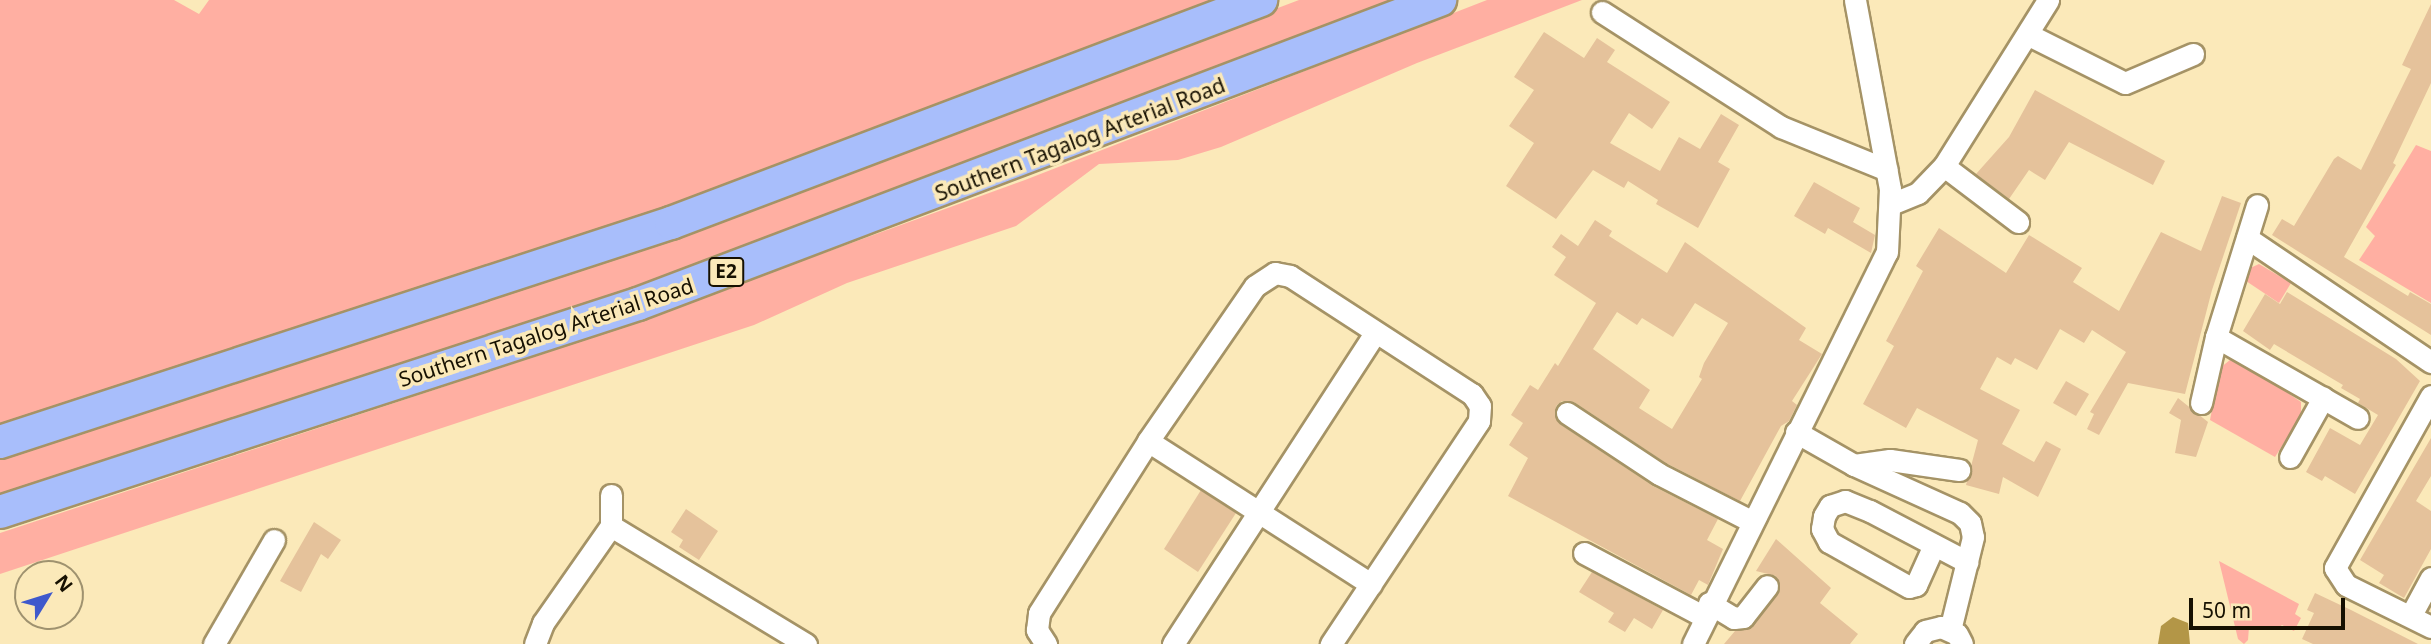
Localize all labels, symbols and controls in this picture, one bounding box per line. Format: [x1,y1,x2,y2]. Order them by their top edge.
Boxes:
street label: Southern Tagalog Arterial Road [932,72,1228,206]
road number: E2 [707,256,745,288]
street label: Southern Tagalog Arterial Road [395,272,697,392]
north arrow [14,560,84,630]
text: N [49,569,79,597]
scale bar [2193,584,2349,628]
text: 50 m [2202,596,2251,624]

